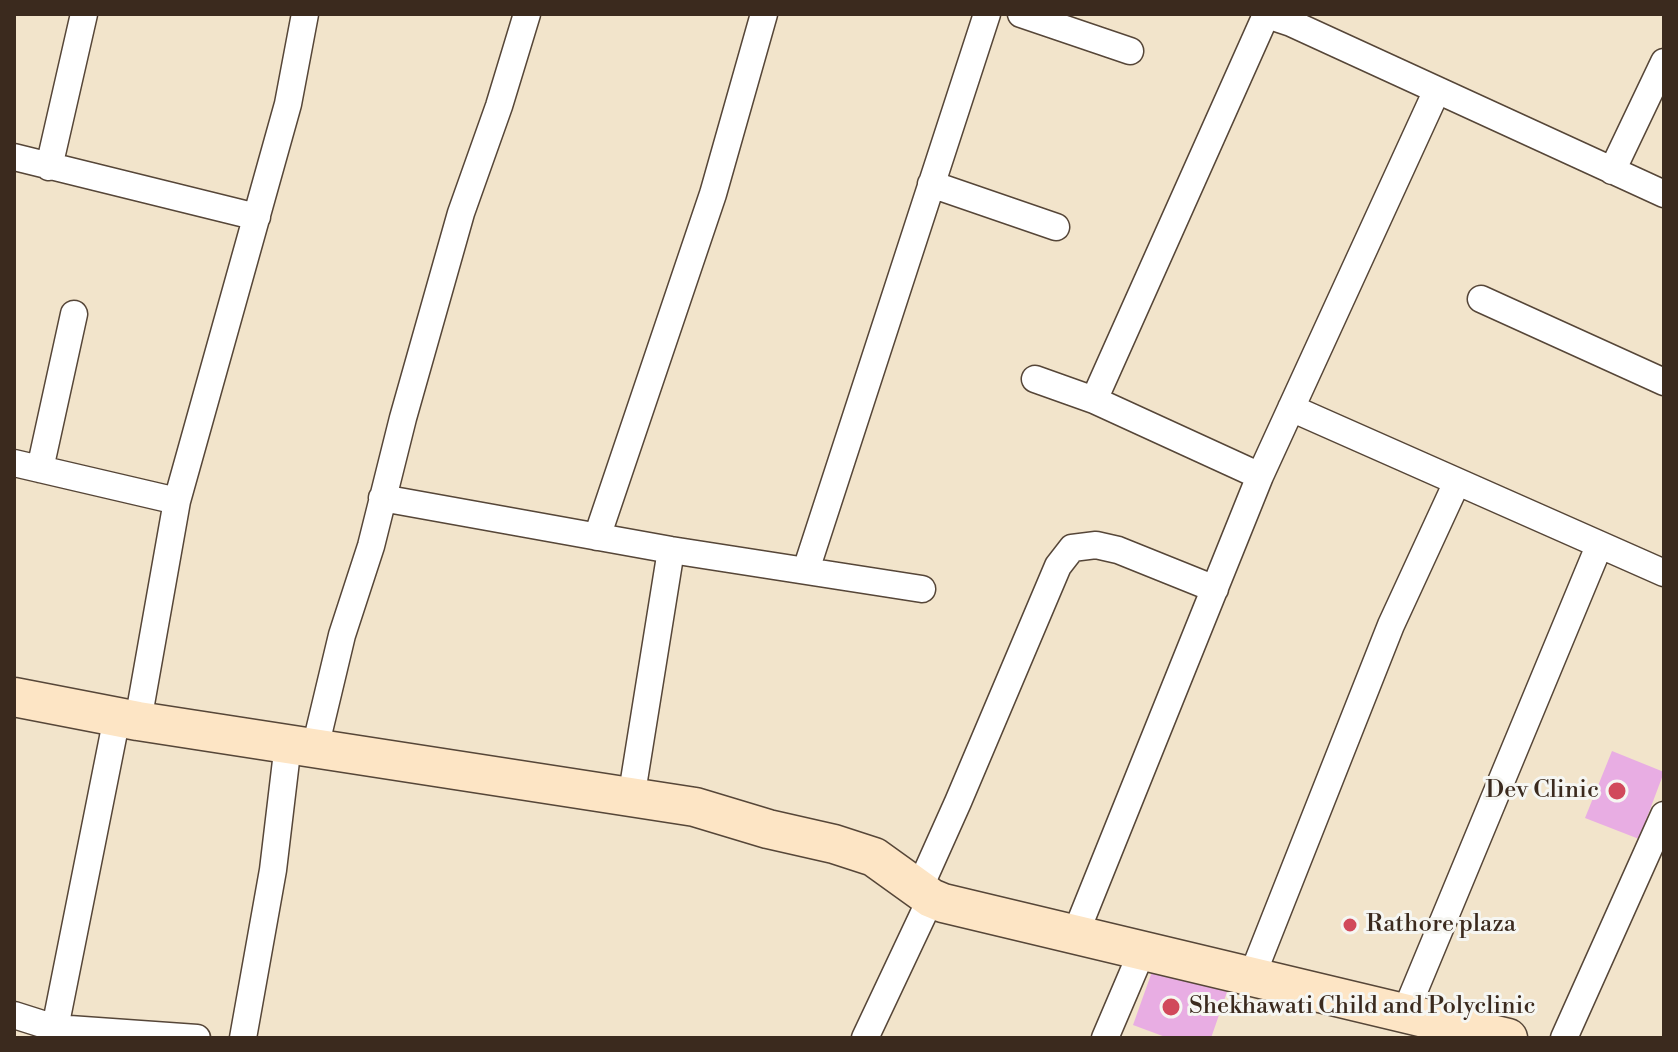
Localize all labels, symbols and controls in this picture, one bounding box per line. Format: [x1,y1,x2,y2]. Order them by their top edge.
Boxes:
place label: Dev Clinic [1486,777,1599,805]
marker: Dev Clinic [1606,780,1628,802]
place label: Rathore plaza [1366,911,1516,939]
marker: Rathore plaza [1341,916,1359,934]
place label: Shekhawati Child and Polyclinic [1189,993,1536,1021]
marker: Shekhawati Child and Polyclinic [1160,996,1182,1018]

